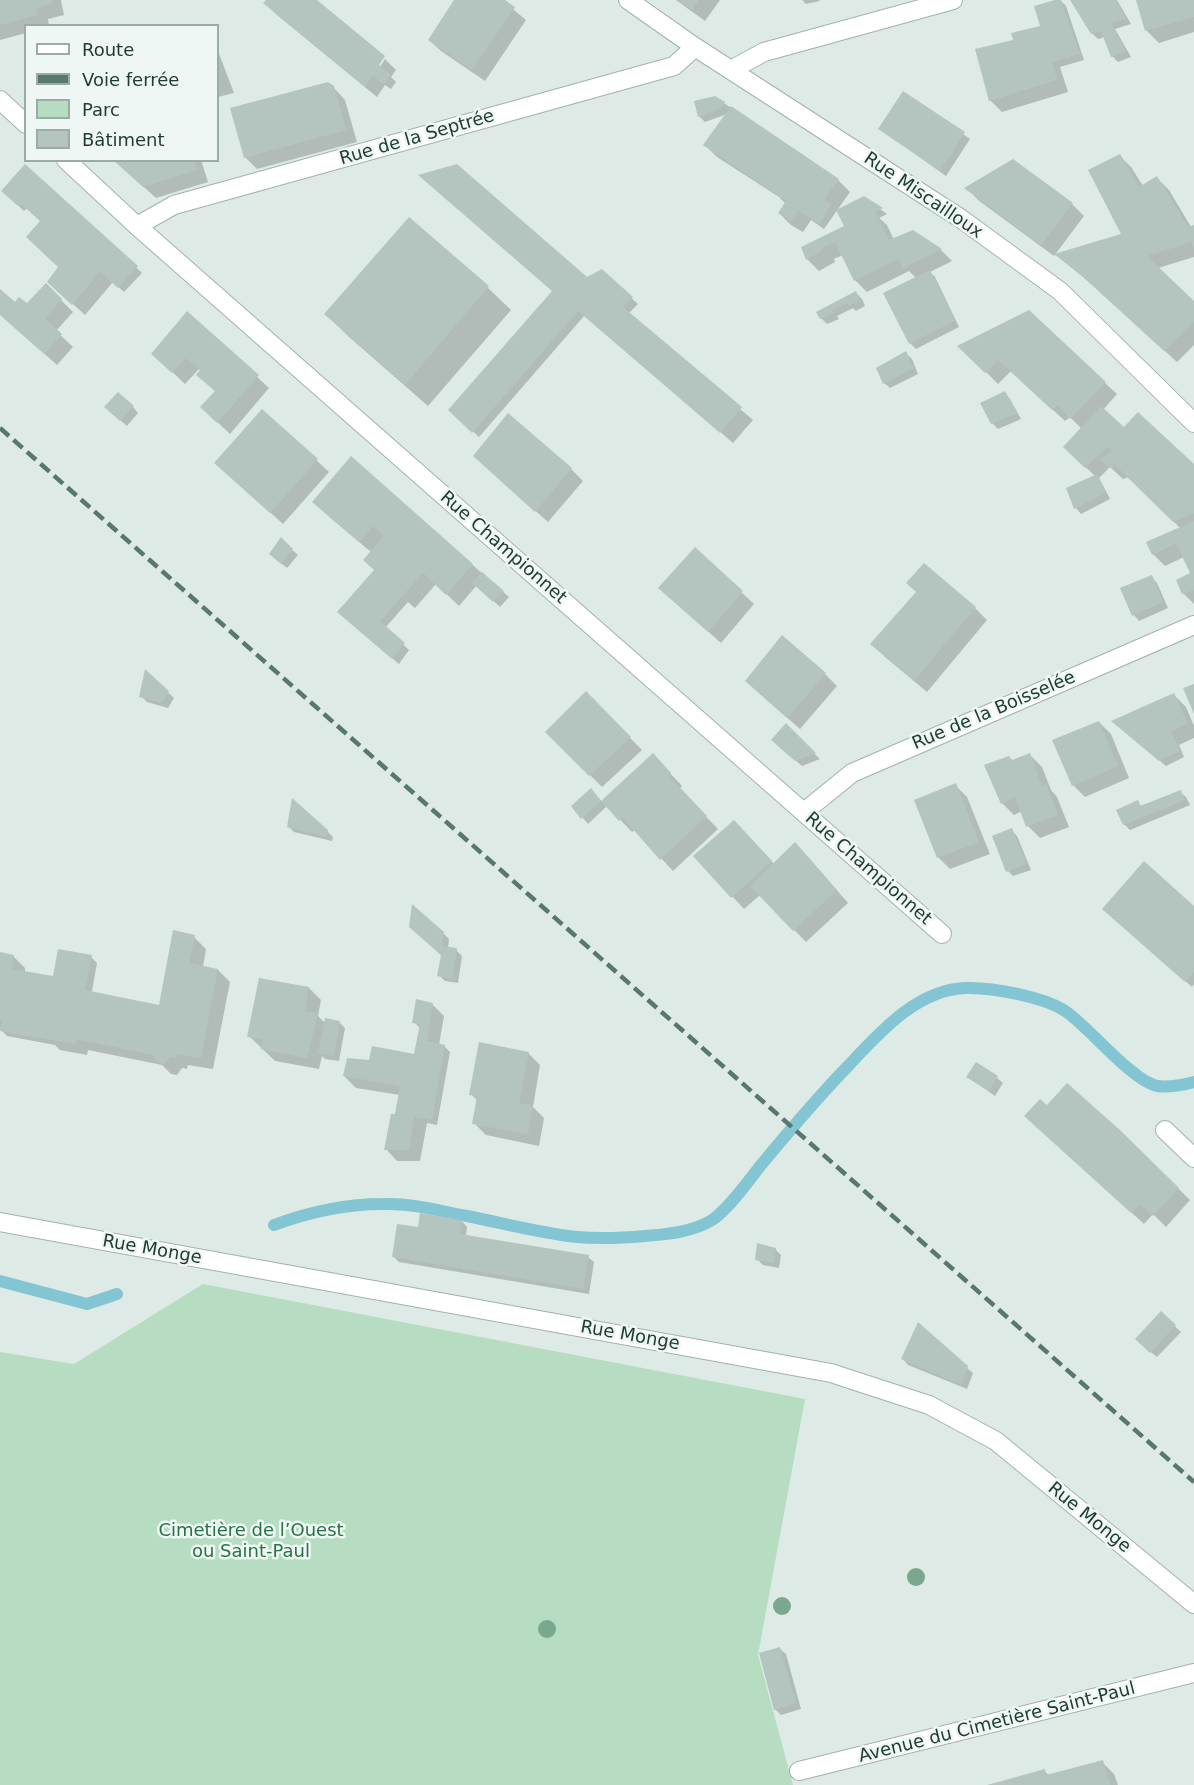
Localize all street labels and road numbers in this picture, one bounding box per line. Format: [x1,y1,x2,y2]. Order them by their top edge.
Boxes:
street label: Rue de la Septrée [337,106,497,170]
street label: Rue Miscailloux [859,148,987,244]
street label: Rue Championnet [435,487,571,609]
street label: Rue de la Boisselée [909,667,1079,755]
street label: Rue Championnet [800,808,936,930]
street label: Rue Monge [101,1231,203,1269]
street label: Rue Monge [579,1317,681,1355]
street label: Rue Monge [1043,1478,1135,1558]
street label: Avenue du Cimetière Saint-Paul [857,1678,1137,1768]

